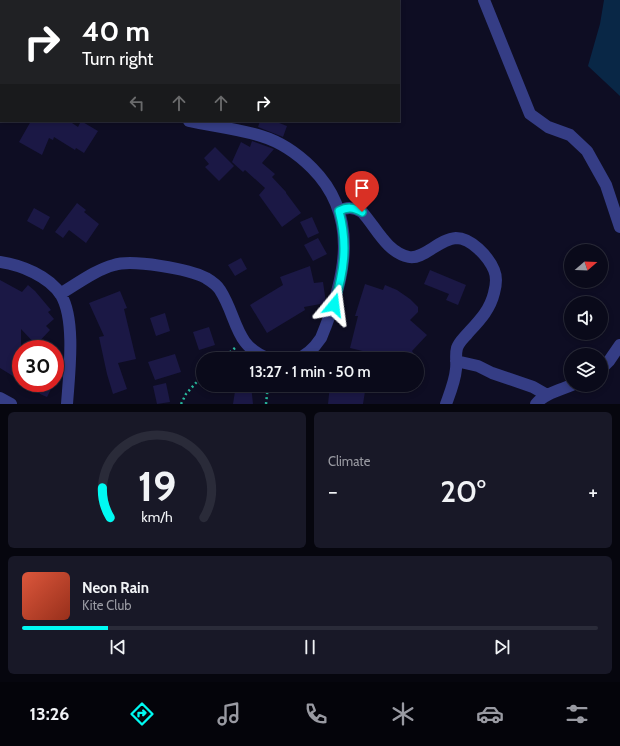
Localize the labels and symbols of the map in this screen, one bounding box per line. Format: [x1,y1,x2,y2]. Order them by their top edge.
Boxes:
pin [345,171,379,212]
north arrow [564,244,608,288]
position arrow [313,284,355,326]
speed limit sign: 30 [12,340,64,392]

